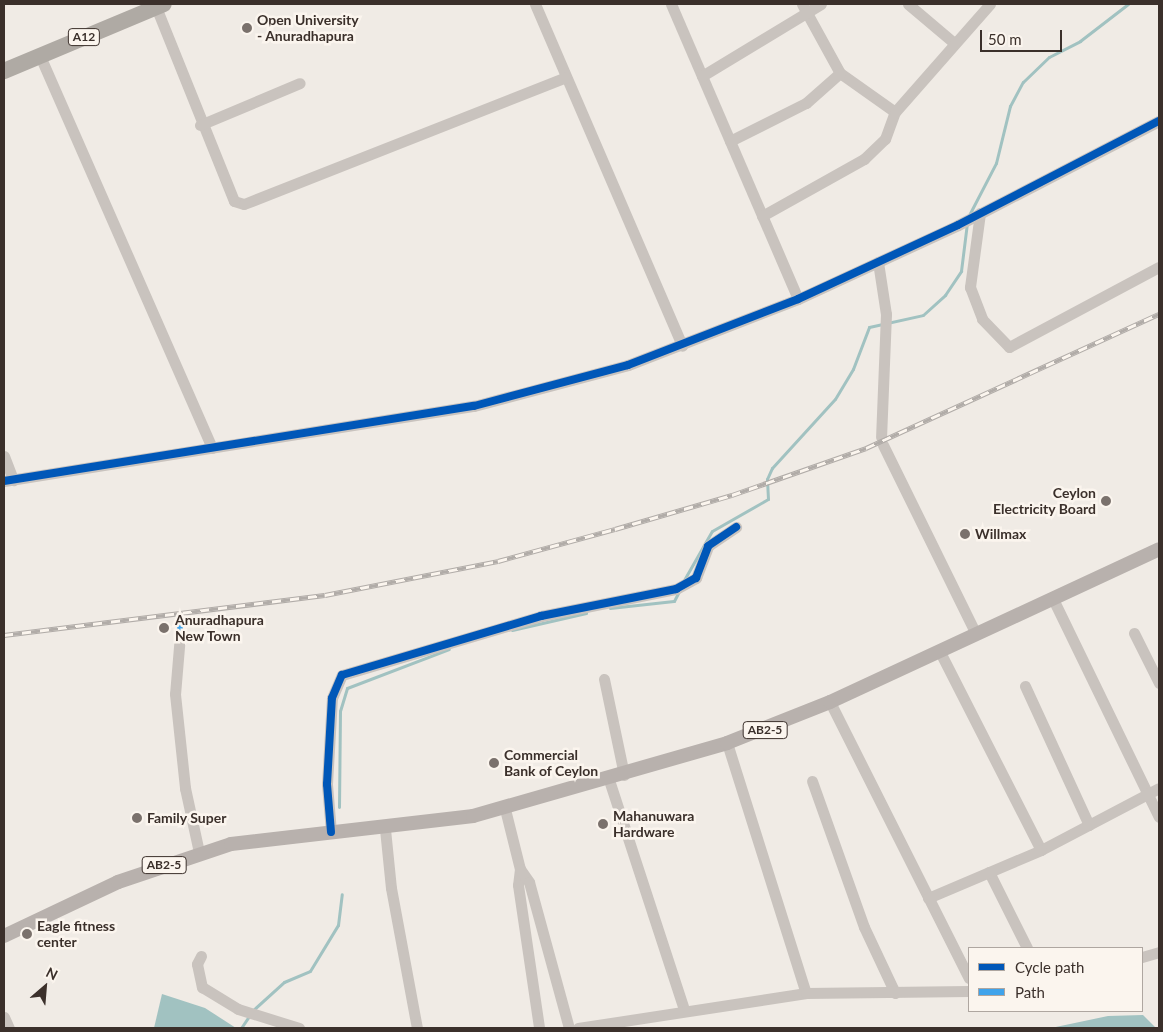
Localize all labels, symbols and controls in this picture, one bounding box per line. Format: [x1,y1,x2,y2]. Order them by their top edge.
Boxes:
place label: Open University - Anuradhapura [257,12,359,44]
scale bar [983,20,1066,52]
marker: Open University - Anuradhapura [241,22,253,34]
road number: A12 [68,28,100,46]
text: 50 m [988,30,1022,48]
place label: Ceylon Electricity Board [993,485,1096,518]
marker: Ceylon Electricity Board [1100,495,1112,507]
place label: Willmax [975,526,1026,542]
marker: Willmax [959,528,971,540]
place label: Anuradhapura New Town [175,612,264,644]
marker: Anuradhapura New Town [157,621,171,635]
road number: AB2-5 [742,720,788,740]
place label: Commercial Bank of Ceylon [504,747,598,780]
marker: Commercial Bank of Ceylon [488,757,500,769]
place label: Mahanuwara Hardware [613,808,694,840]
place label: Family Super [147,810,227,826]
marker: Family Super [131,812,143,824]
marker: Mahanuwara Hardware [597,818,609,830]
road number: AB2-5 [142,856,186,874]
place label: Eagle fitness center [37,918,115,950]
marker: Eagle fitness center [21,928,33,940]
legend [968,947,1143,1012]
text: Cycle path [1015,958,1084,976]
north arrow [20,962,70,1012]
text: N [43,963,61,983]
text: Path [1015,983,1045,1001]

